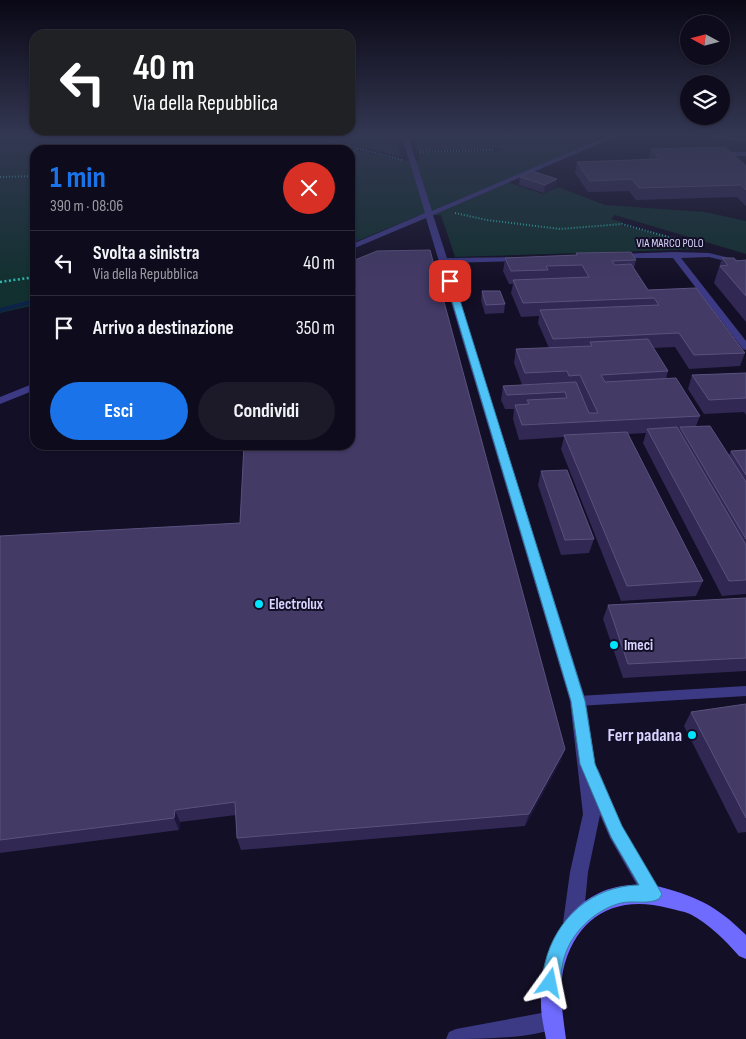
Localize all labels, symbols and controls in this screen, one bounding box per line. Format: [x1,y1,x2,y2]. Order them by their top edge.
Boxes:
north arrow [680,15,730,65]
map controls [680,15,730,125]
text: 40 m [133,47,195,90]
icon: left [50,50,115,115]
button: layers [680,75,730,125]
text: Via della Repubblica [133,90,278,117]
text: 1 min [50,160,106,196]
button: close [283,162,335,214]
text: 390 m · 08:06 [50,197,123,216]
street label: VIA MARCO POLO [636,236,704,251]
text: Svolta a sinistra [93,242,200,265]
icon: left [50,249,78,277]
text: 40 m [303,252,335,275]
pin [429,260,471,302]
text: Via della Repubblica [93,265,199,284]
icon: arrive [436,267,464,295]
icon: arrive [50,314,78,342]
text: Arrivo a destinazione [93,317,234,340]
text: 350 m [296,317,335,340]
button: Esci [50,382,188,440]
button: Condividi [198,382,335,440]
place label: Electrolux [269,595,324,614]
marker: Electrolux [253,598,265,610]
place label: Imeci [624,636,653,655]
marker: Imeci [608,639,620,651]
place label: Ferr padana [608,725,682,746]
marker: Ferr padana [686,729,698,741]
position arrow [523,956,575,1008]

